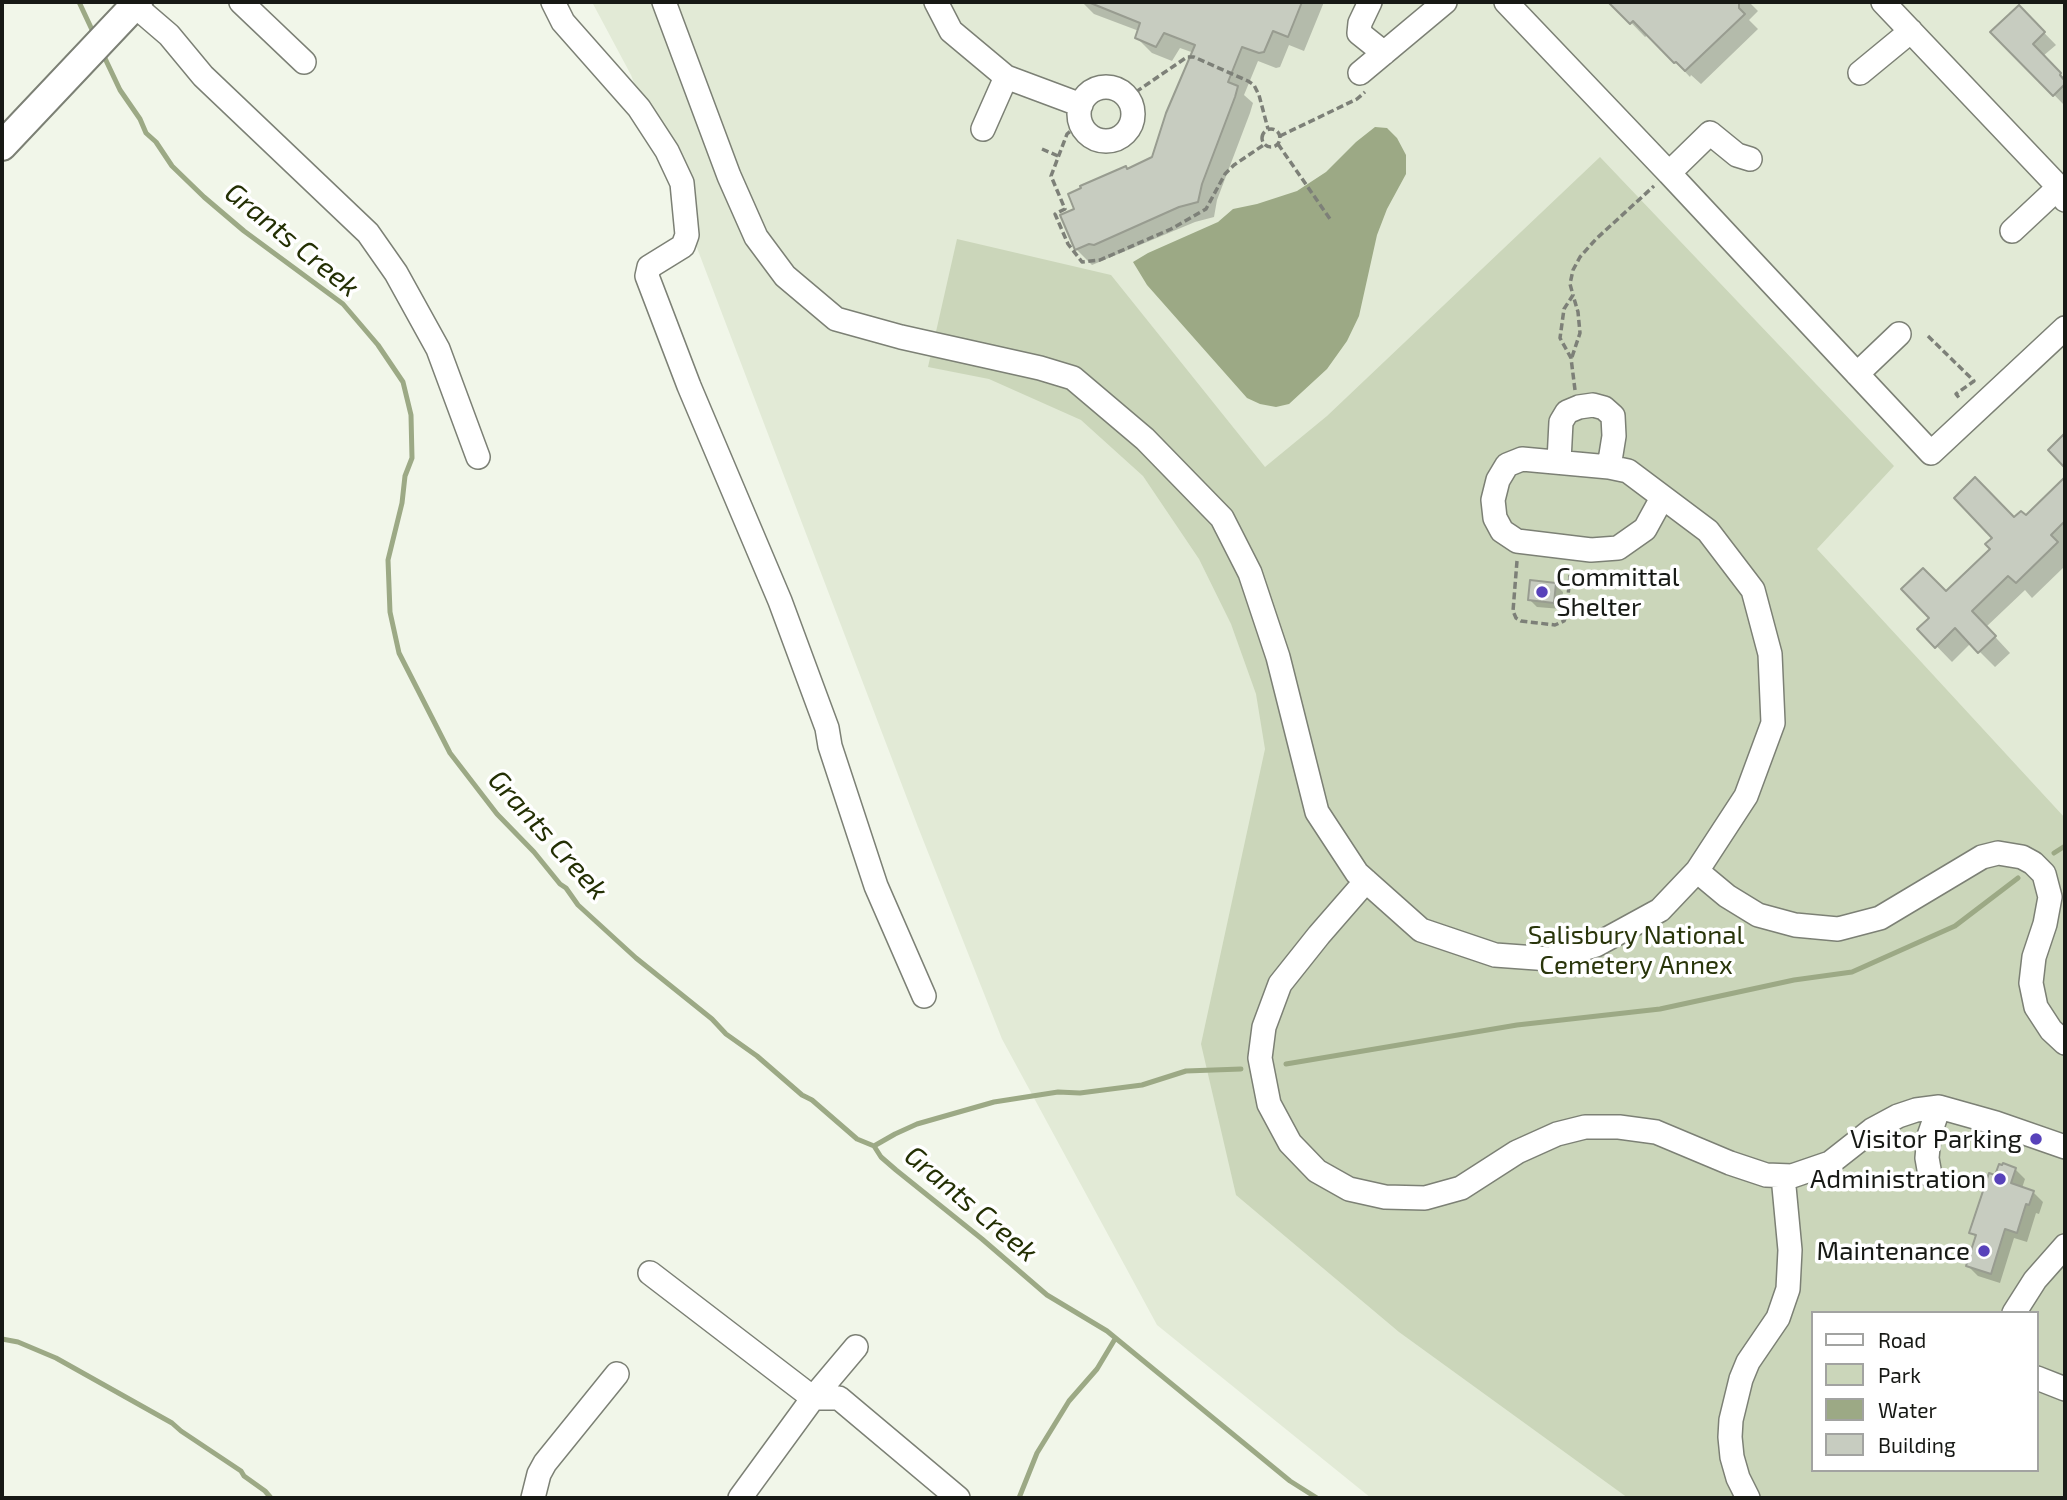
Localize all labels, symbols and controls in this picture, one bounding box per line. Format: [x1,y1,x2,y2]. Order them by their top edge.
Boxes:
water label: Grants Creek [218,176,366,304]
place label: Committal Shelter [1556,561,1679,622]
marker: Committal Shelter [1534,584,1550,600]
water label: Grants Creek [481,763,615,907]
park label: Salisbury National Cemetery Annex [1528,919,1744,981]
place label: Visitor Parking [1850,1123,2022,1155]
marker: Visitor Parking [2028,1131,2044,1147]
water label: Grants Creek [898,1139,1044,1269]
place label: Administration [1810,1163,1986,1195]
marker: Administration [1992,1171,2008,1187]
place label: Maintenance [1817,1235,1970,1267]
marker: Maintenance [1976,1243,1992,1259]
legend [1812,1311,2039,1472]
text: Road [1878,1327,1926,1352]
text: Park [1878,1362,1921,1387]
text: Water [1878,1397,1937,1422]
text: Building [1878,1432,1956,1457]

